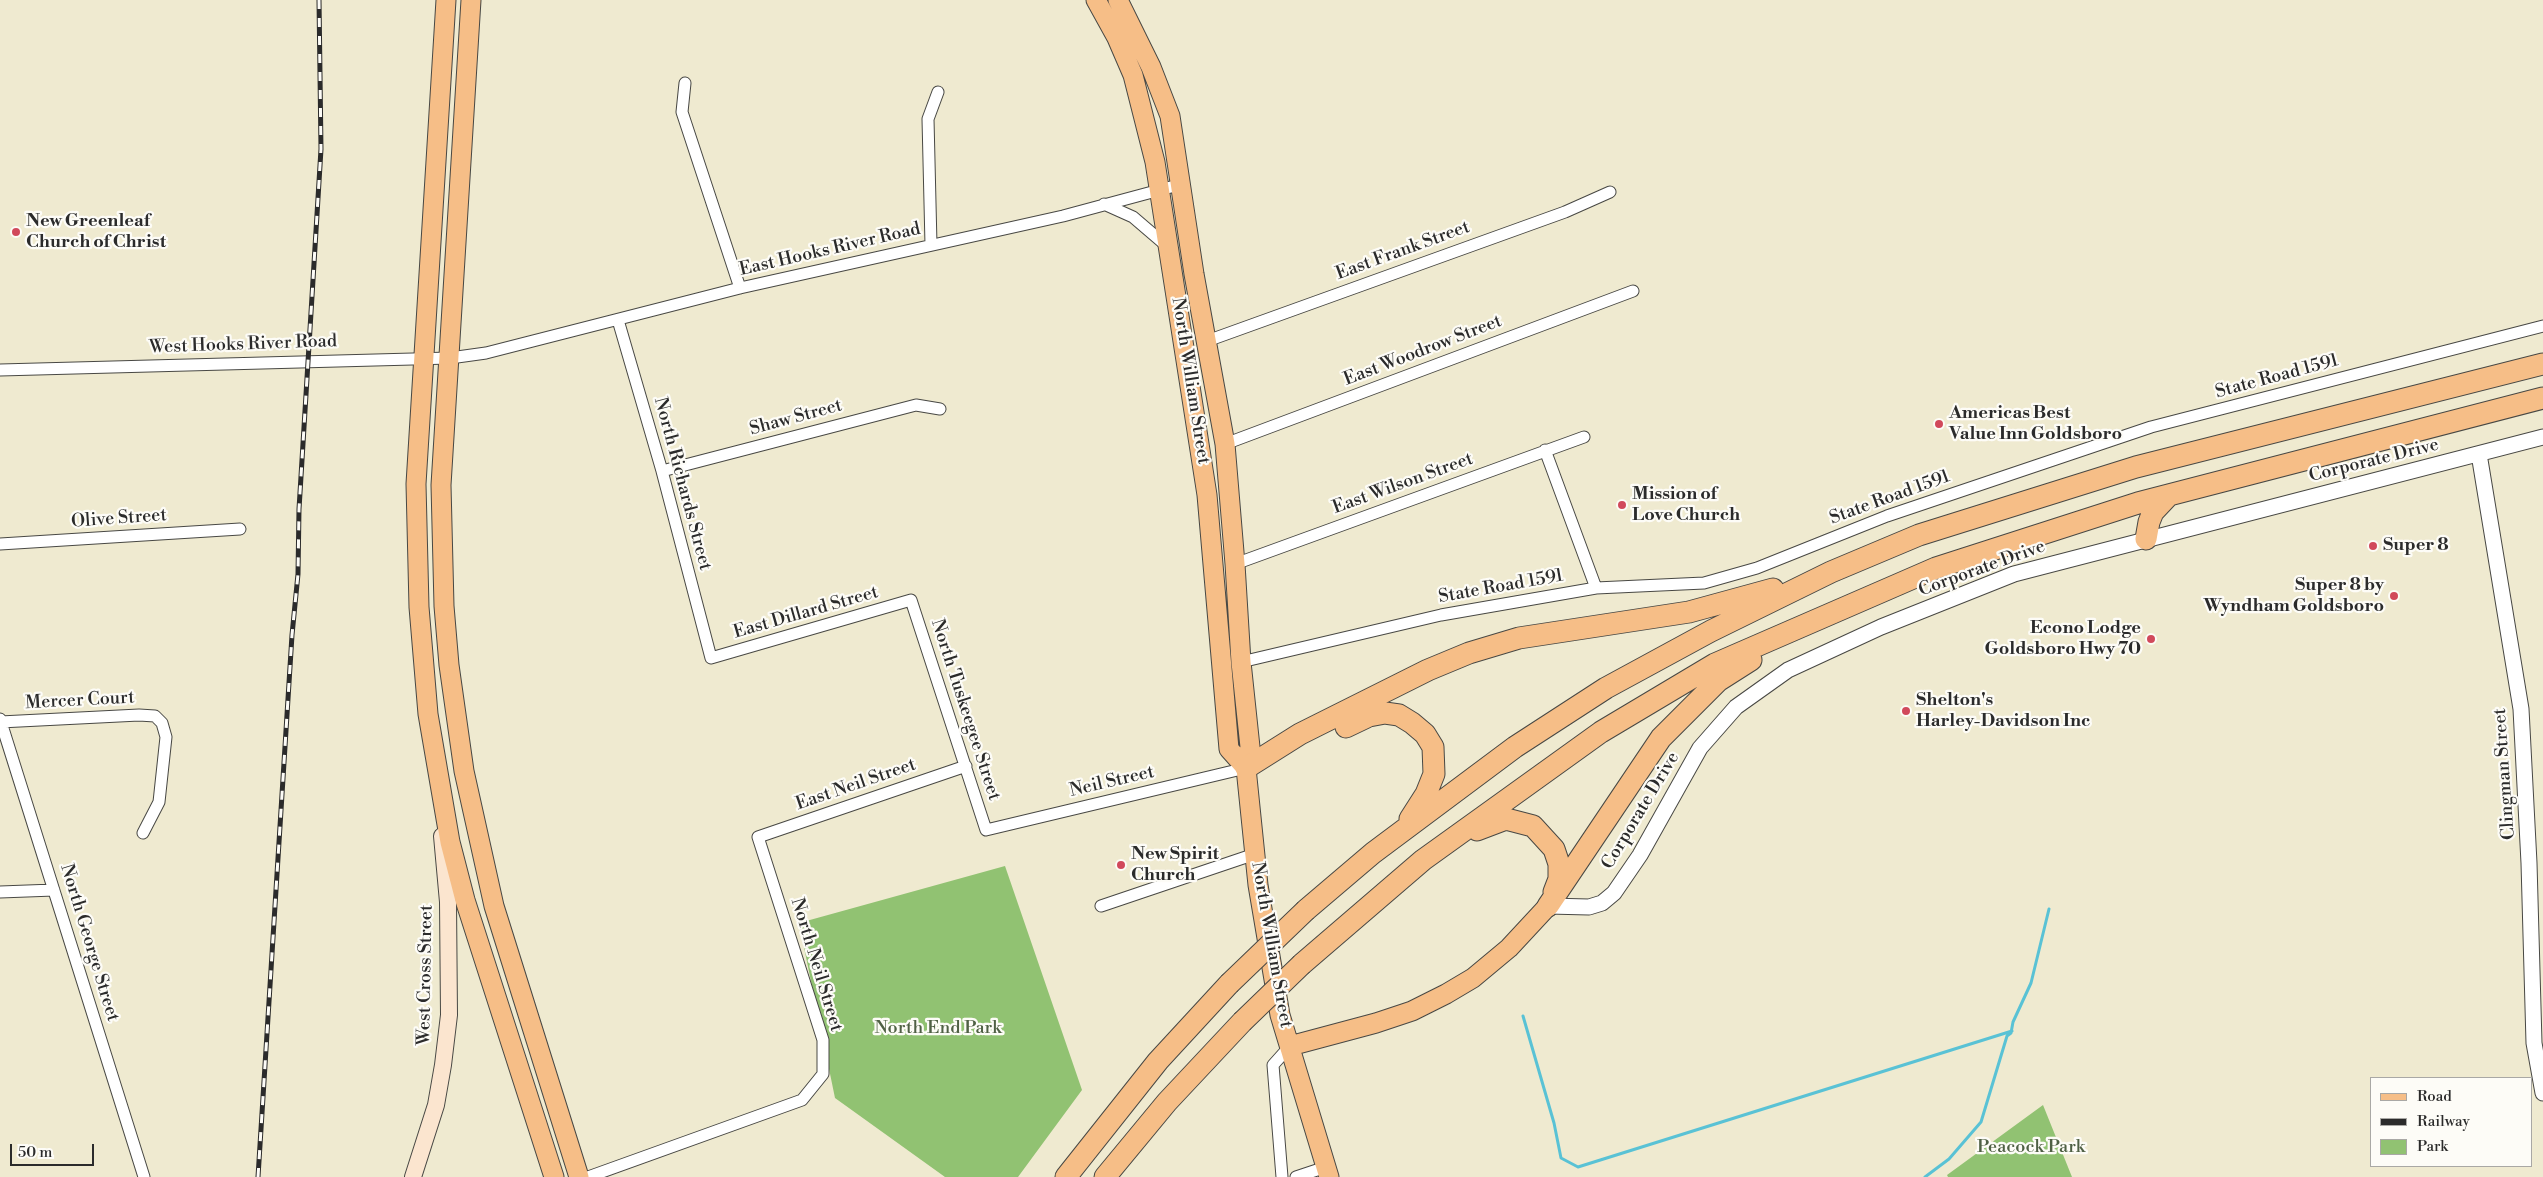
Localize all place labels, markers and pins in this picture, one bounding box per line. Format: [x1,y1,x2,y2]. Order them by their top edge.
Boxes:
place label: New Greenleaf Church of Christ [26,211,166,253]
marker: New Greenleaf Church of Christ [10,226,22,238]
place label: Americas Best Value Inn Goldsboro [1949,403,2122,446]
marker: Americas Best Value Inn Goldsboro [1933,418,1945,430]
place label: Mission of Love Church [1632,484,1740,526]
marker: Mission of Love Church [1616,499,1628,511]
place label: Super 8 [2383,535,2449,557]
marker: Super 8 [2367,540,2379,552]
place label: Super 8 by Wyndham Goldsboro [2203,575,2384,618]
marker: Super 8 by Wyndham Goldsboro [2388,590,2400,602]
place label: Econo Lodge Goldsboro Hwy 70 [1984,618,2141,660]
marker: Econo Lodge Goldsboro Hwy 70 [2145,633,2157,645]
place label: Shelton's Harley-Davidson Inc [1916,690,2090,732]
marker: Shelton's Harley-Davidson Inc [1900,705,1912,717]
place label: New Spirit Church [1131,844,1219,886]
marker: New Spirit Church [1115,859,1127,871]

